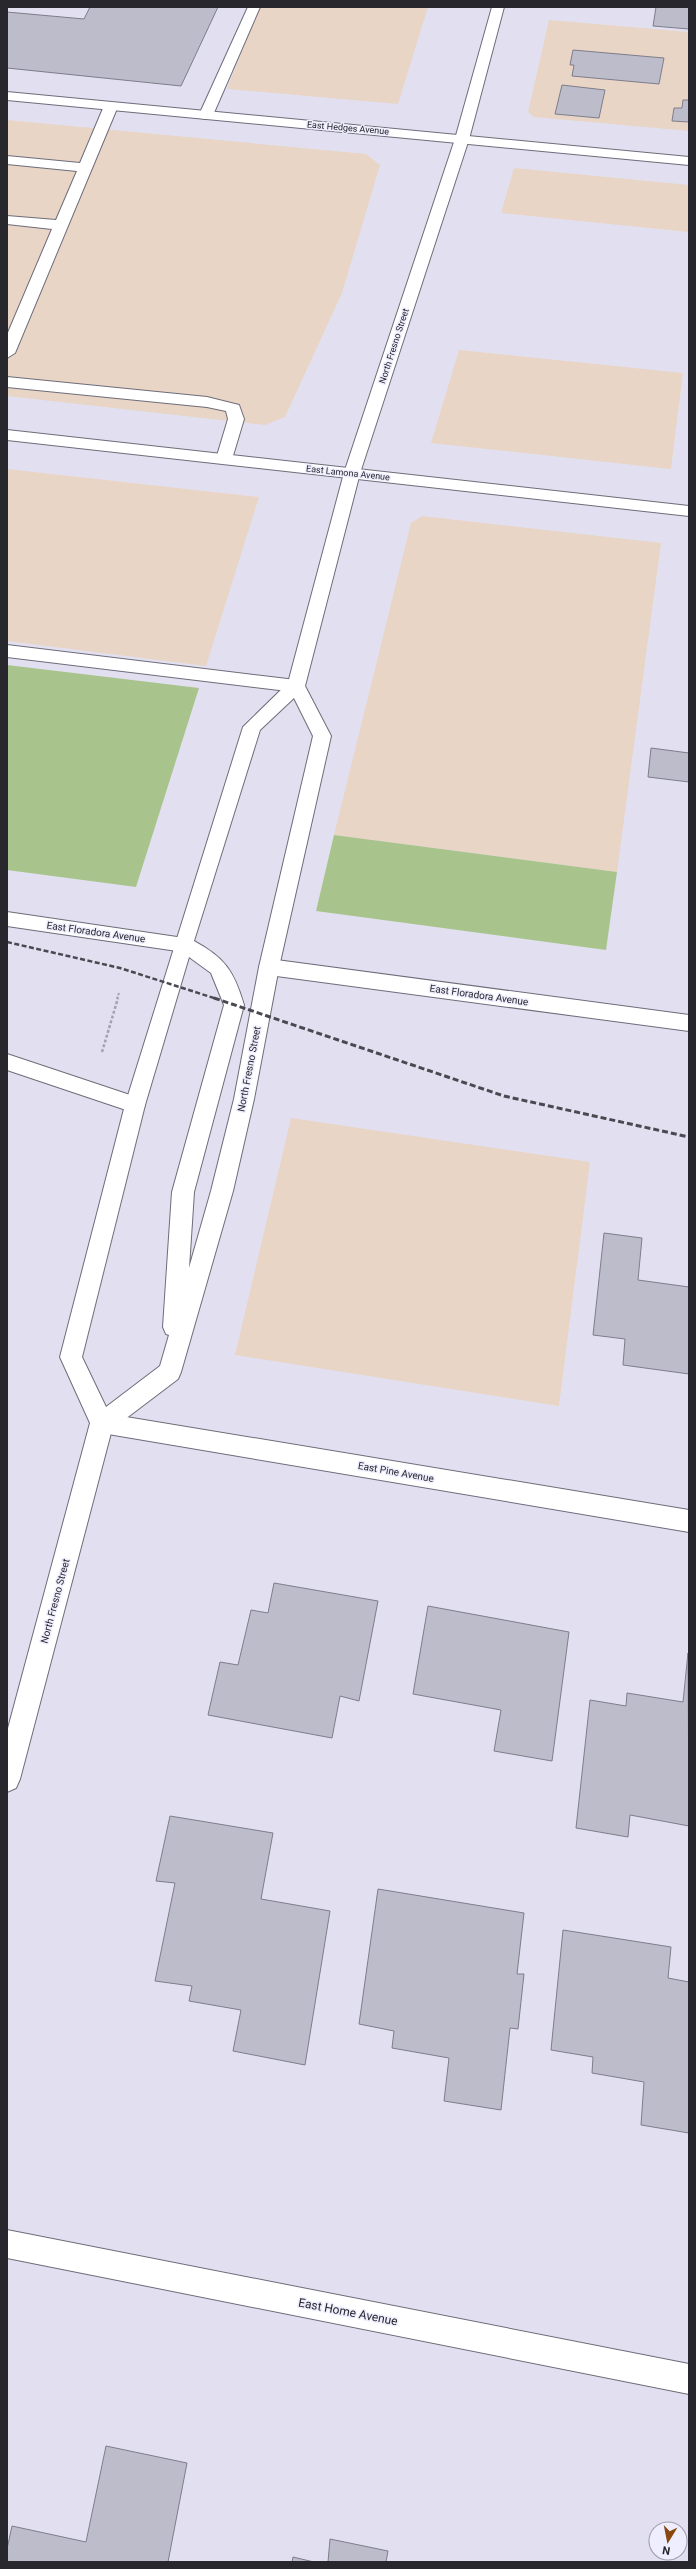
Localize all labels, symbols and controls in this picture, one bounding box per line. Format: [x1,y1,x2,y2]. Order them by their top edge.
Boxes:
street label: East Hedges Avenue [307,119,390,137]
street label: North Fresno Street [377,307,411,385]
street label: East Lamona Avenue [306,464,391,482]
street label: East Floradora Avenue [46,920,146,944]
street label: East Floradora Avenue [429,983,529,1007]
street label: North Fresno Street [235,1025,263,1113]
street label: East Pine Avenue [357,1460,435,1484]
street label: North Fresno Street [38,1558,72,1644]
street label: East Home Avenue [297,2295,399,2329]
north arrow [648,2521,688,2561]
text: N [661,2543,671,2557]

